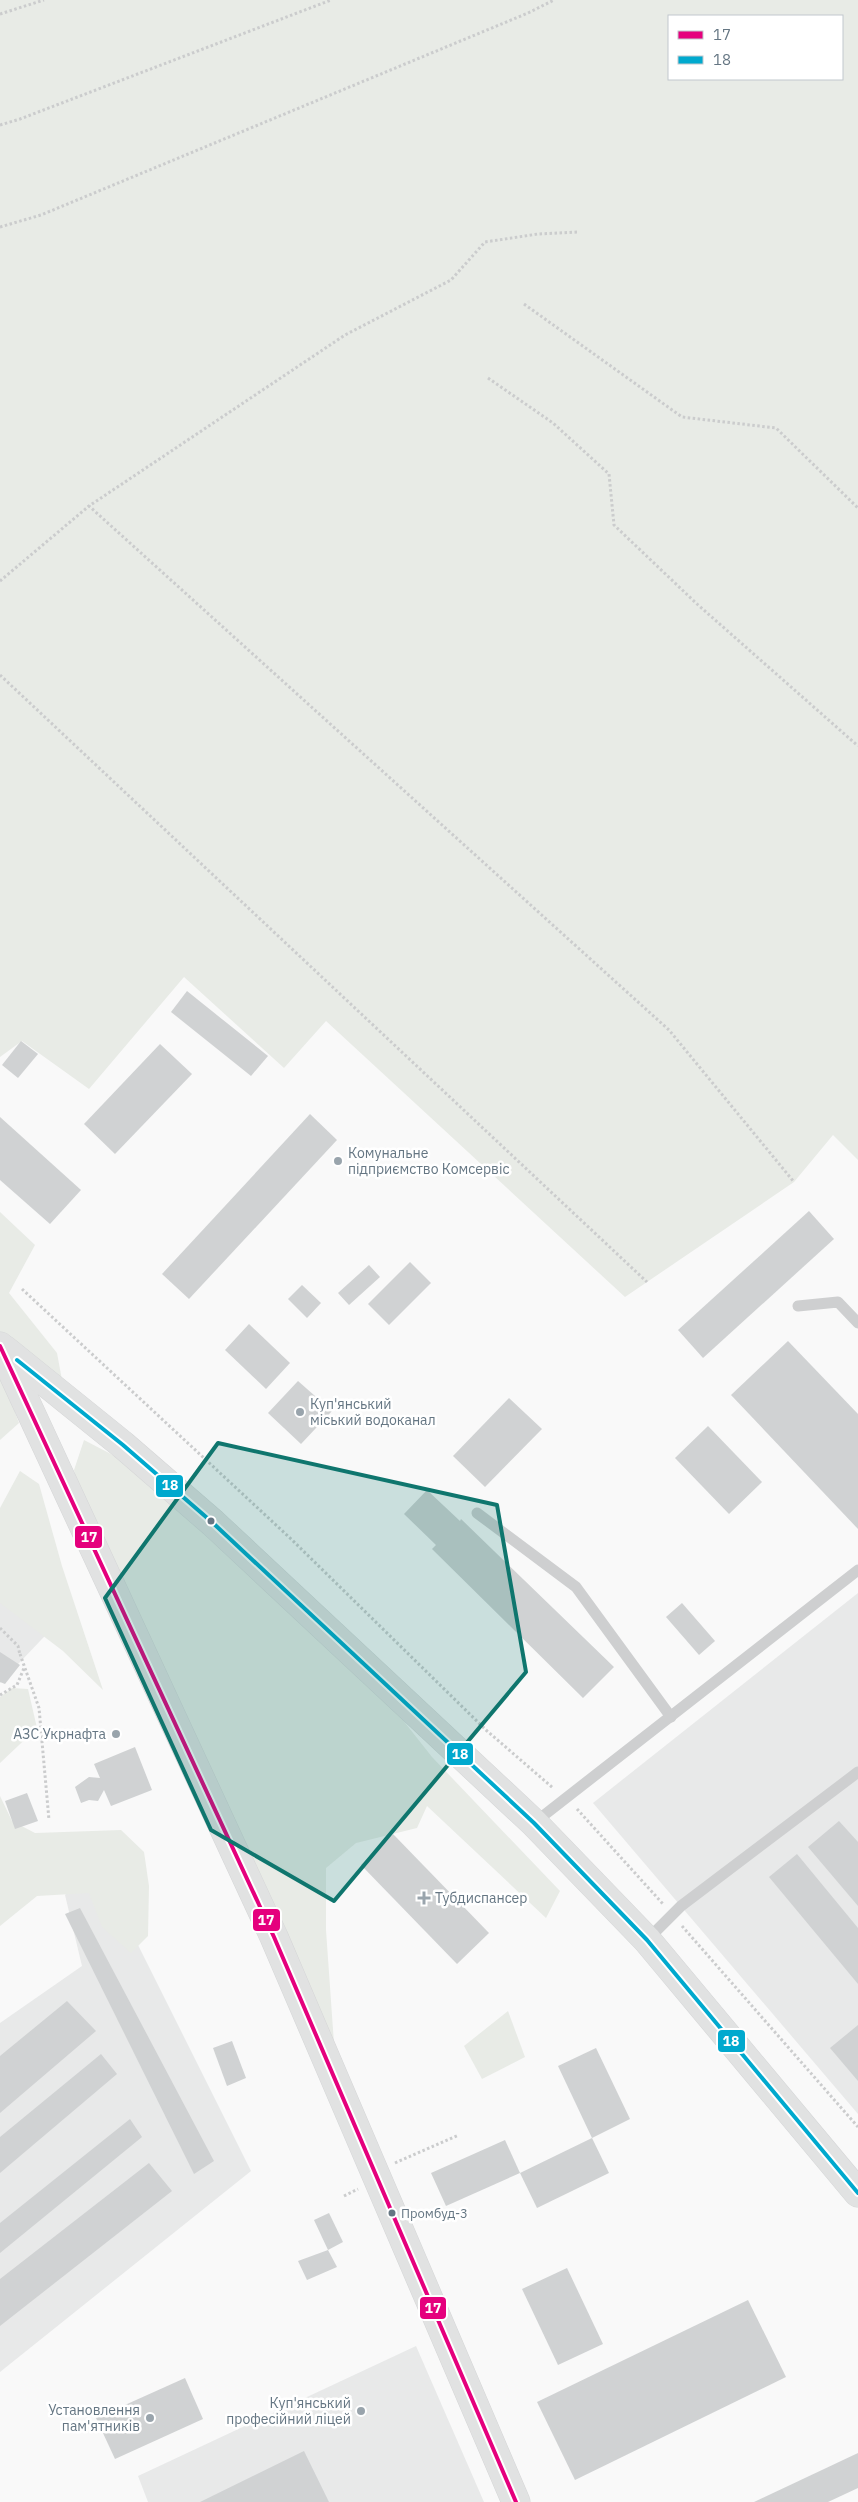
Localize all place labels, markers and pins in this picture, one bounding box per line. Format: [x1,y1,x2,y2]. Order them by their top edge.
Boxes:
place label: Комунальне пiдприємство Комсервiс [348,1144,509,1178]
marker: Комунальне пiдприємство Комсервiс [332,1155,344,1167]
place label: Куп'янський міський водоканал [310,1395,436,1429]
marker: Куп'янський міський водоканал [294,1406,306,1418]
unlabelled marker [206,1516,216,1526]
place label: АЗС Укрнафта [13,1725,107,1743]
marker: АЗС Укрнафта [110,1728,122,1740]
place label: Тубдиспансер [435,1889,527,1907]
marker: Тубдиспансер [417,1891,431,1905]
place label: Промбуд-3 [401,2205,468,2222]
marker: Промбуд-3 [387,2208,397,2218]
place label: Куп'янський професійний ліцей [226,2394,351,2428]
place label: Установлення пам'ятників [48,2401,140,2435]
marker: Куп'янський професійний ліцей [355,2405,367,2417]
marker: Установлення пам'ятників [144,2412,156,2424]

